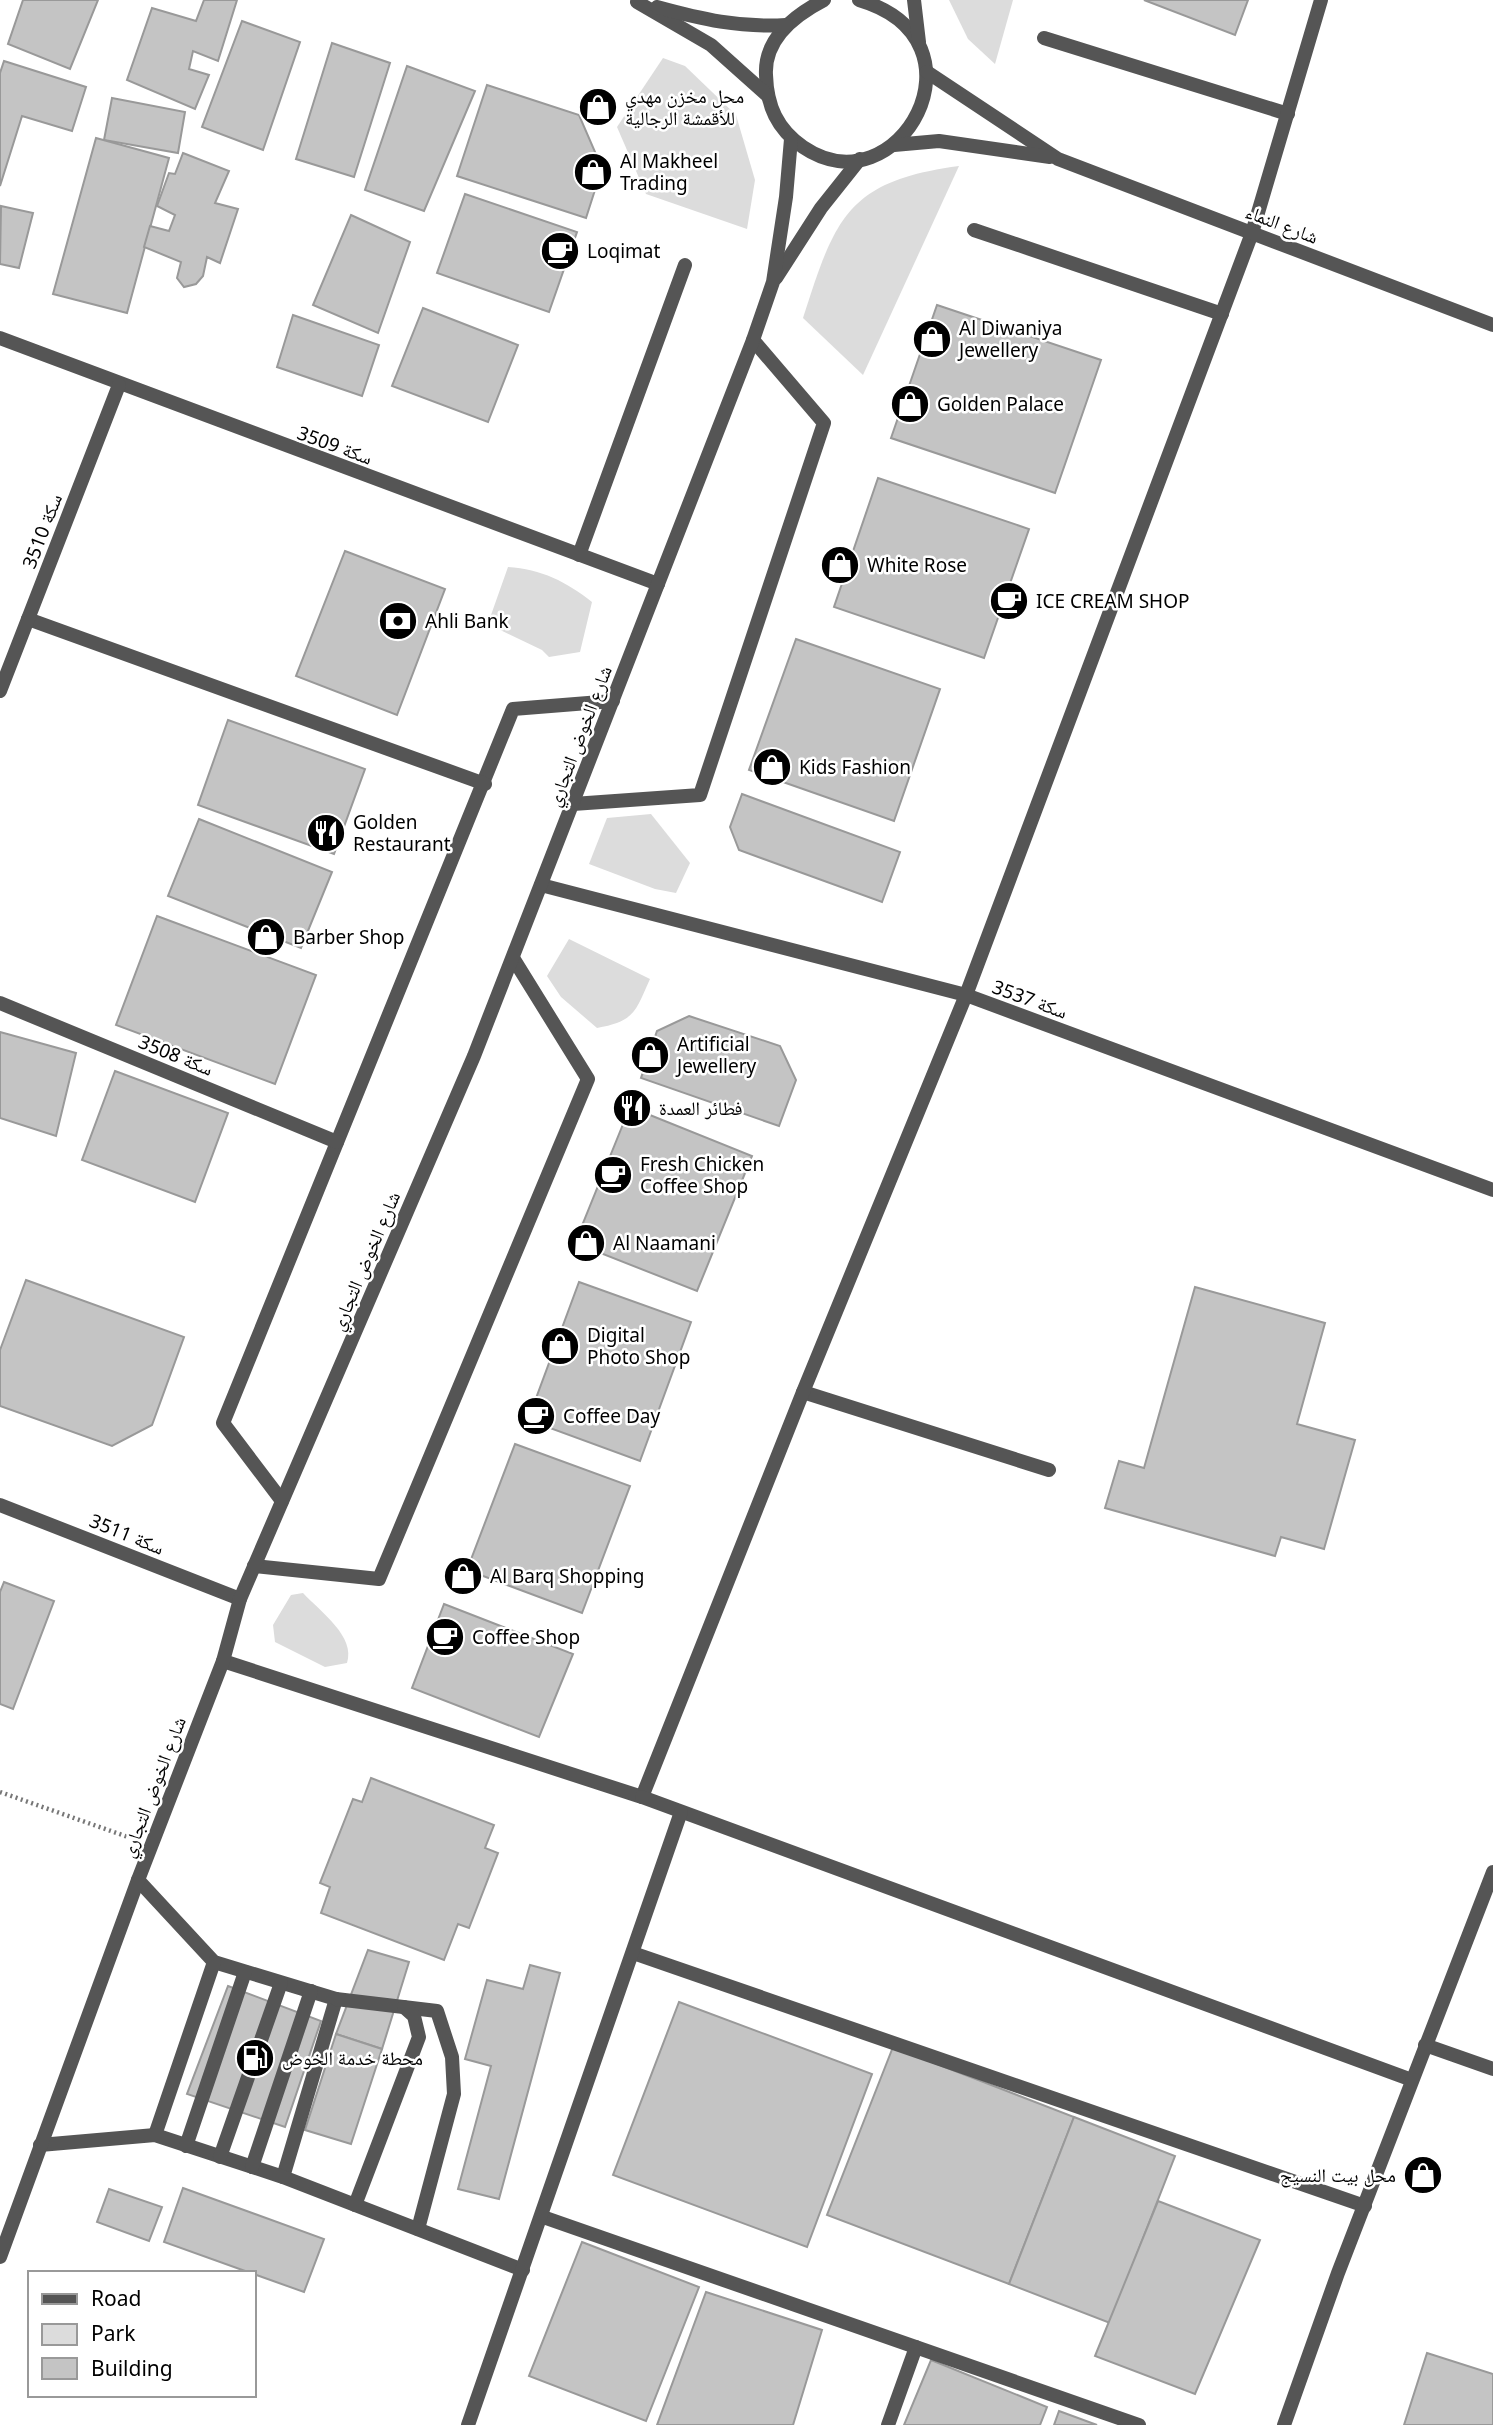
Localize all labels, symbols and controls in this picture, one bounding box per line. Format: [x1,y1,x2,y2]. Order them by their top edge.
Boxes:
place label: محل مخزن مهدي للأقمشة الرجالية [625,83,744,131]
shop icon: محل مخزن مهدي للأقمشة الرجالية [577,86,619,128]
place label: Al Makheel Trading [620,148,718,196]
shop icon: Al Makheel Trading [572,151,614,193]
street label: شارع النماء [1242,198,1322,250]
cafe icon: Loqimat [539,230,581,272]
place label: Loqimat [587,238,660,264]
place label: Al Diwaniya Jewellery [957,315,1062,363]
shop icon: Al Diwaniya Jewellery [911,318,953,360]
shop icon: Golden Palace [889,383,931,425]
place label: Golden Palace [937,391,1064,417]
street label: سكة 3509 [294,419,376,471]
street label: سكة 3510 [16,490,68,572]
shop icon: White Rose [819,544,861,586]
place label: White Rose [867,552,967,578]
cafe icon: ICE CREAM SHOP [988,580,1030,622]
place label: ICE CREAM SHOP [1036,588,1190,614]
bank icon: Ahli Bank [377,600,419,642]
place label: Ahli Bank [425,608,509,634]
street label: شارع الخوض التجاري [540,662,620,811]
shop icon: Kids Fashion [751,746,793,788]
place label: Kids Fashion [799,754,911,780]
place label: Golden Restaurant [353,809,451,857]
restaurant icon: Golden Restaurant [305,812,347,854]
shop icon: Barber Shop [245,916,287,958]
place label: Barber Shop [293,924,404,950]
street label: سكة 3537 [989,973,1071,1025]
street label: سكة 3508 [135,1028,217,1082]
place label: Artificial Jewellery [675,1031,757,1079]
shop icon: Artificial Jewellery [629,1034,671,1076]
restaurant icon: فطائر العمدة [611,1087,653,1129]
place label: فطائر العمدة [659,1095,743,1121]
place label: Fresh Chicken Coffee Shop [640,1151,764,1199]
cafe icon: Fresh Chicken Coffee Shop [592,1154,634,1196]
street label: شارع الخوض التجاري [324,1187,409,1336]
shop icon: Al Naamani [565,1222,607,1264]
place label: Al Naamani [613,1230,716,1256]
place label: Digital Photo Shop [587,1322,690,1370]
shop icon: Digital Photo Shop [539,1325,581,1367]
cafe icon: Coffee Day [515,1395,557,1437]
place label: Coffee Day [563,1403,660,1429]
street label: سكة 3511 [86,1507,168,1561]
shop icon: Al Barq Shopping [442,1555,484,1597]
place label: Al Barq Shopping [490,1563,644,1589]
cafe icon: Coffee Shop [424,1616,466,1658]
place label: Coffee Shop [472,1624,580,1650]
street label: شارع الخوض التجاري [114,1713,194,1862]
fuel station icon: محطة خدمة الخوض [234,2037,276,2079]
place label: محطة خدمة الخوض [282,2045,423,2071]
shop icon: محل بيت النسيج [1402,2154,1444,2196]
place label: محل بيت النسيج [1280,2162,1396,2188]
legend [28,2271,256,2397]
text: Road [91,2284,141,2312]
text: Park [91,2319,136,2347]
text: Building [91,2354,173,2382]

